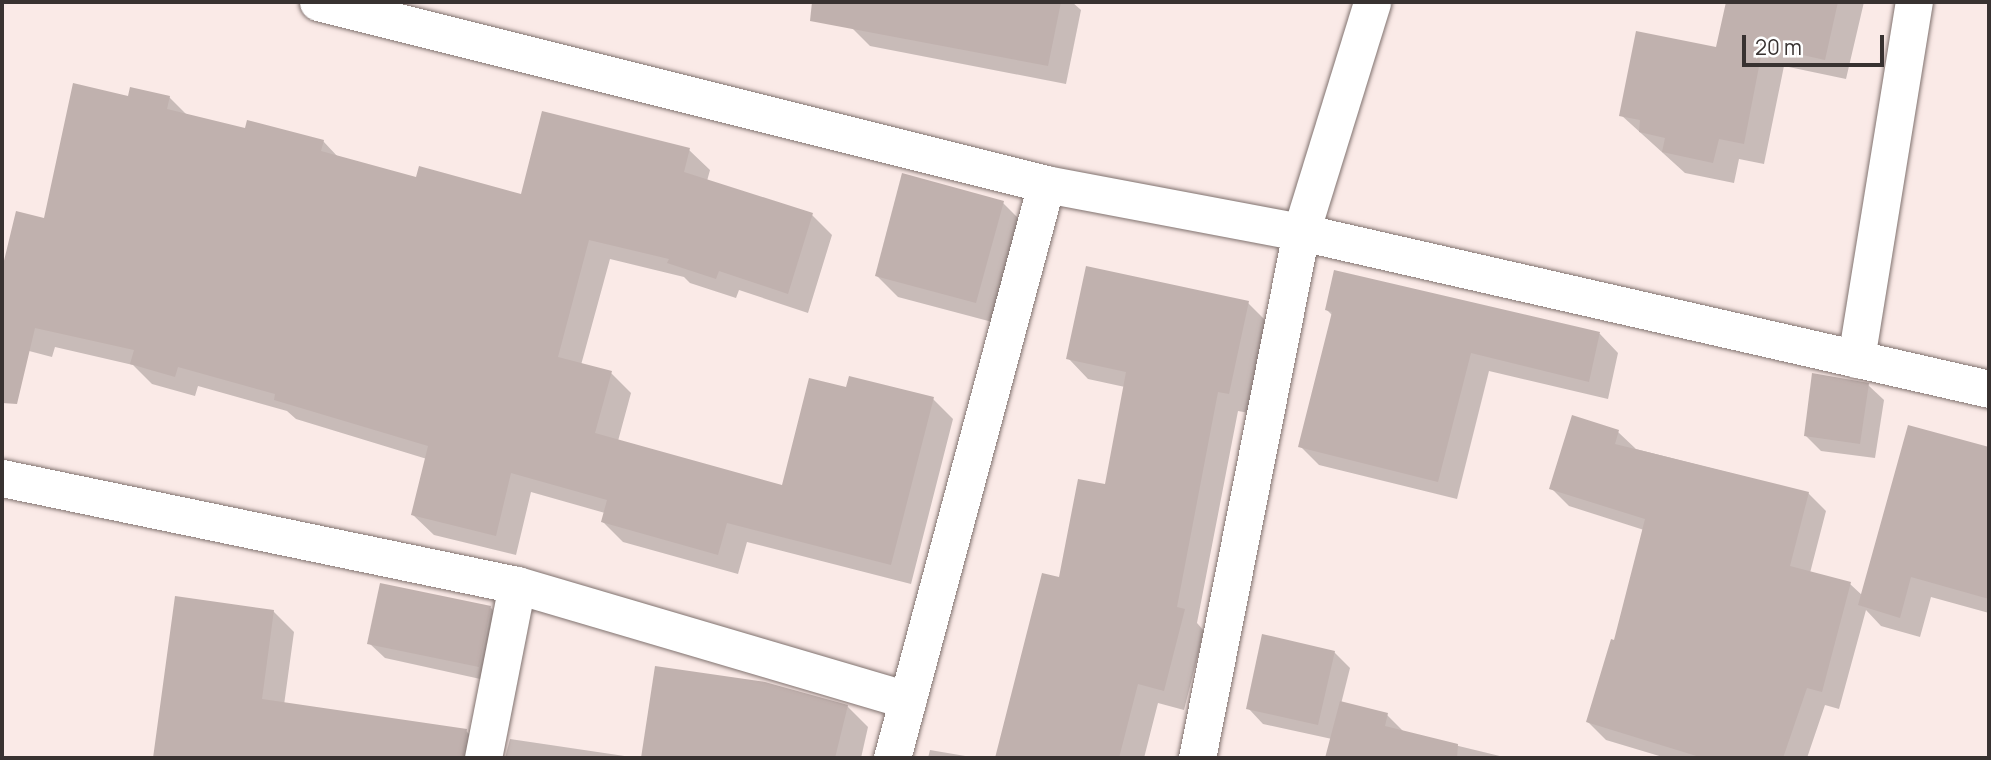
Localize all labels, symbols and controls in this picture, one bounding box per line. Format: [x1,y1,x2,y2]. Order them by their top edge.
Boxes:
scale bar [1746,21,1888,65]
text: 20 m [1755,33,1802,61]

